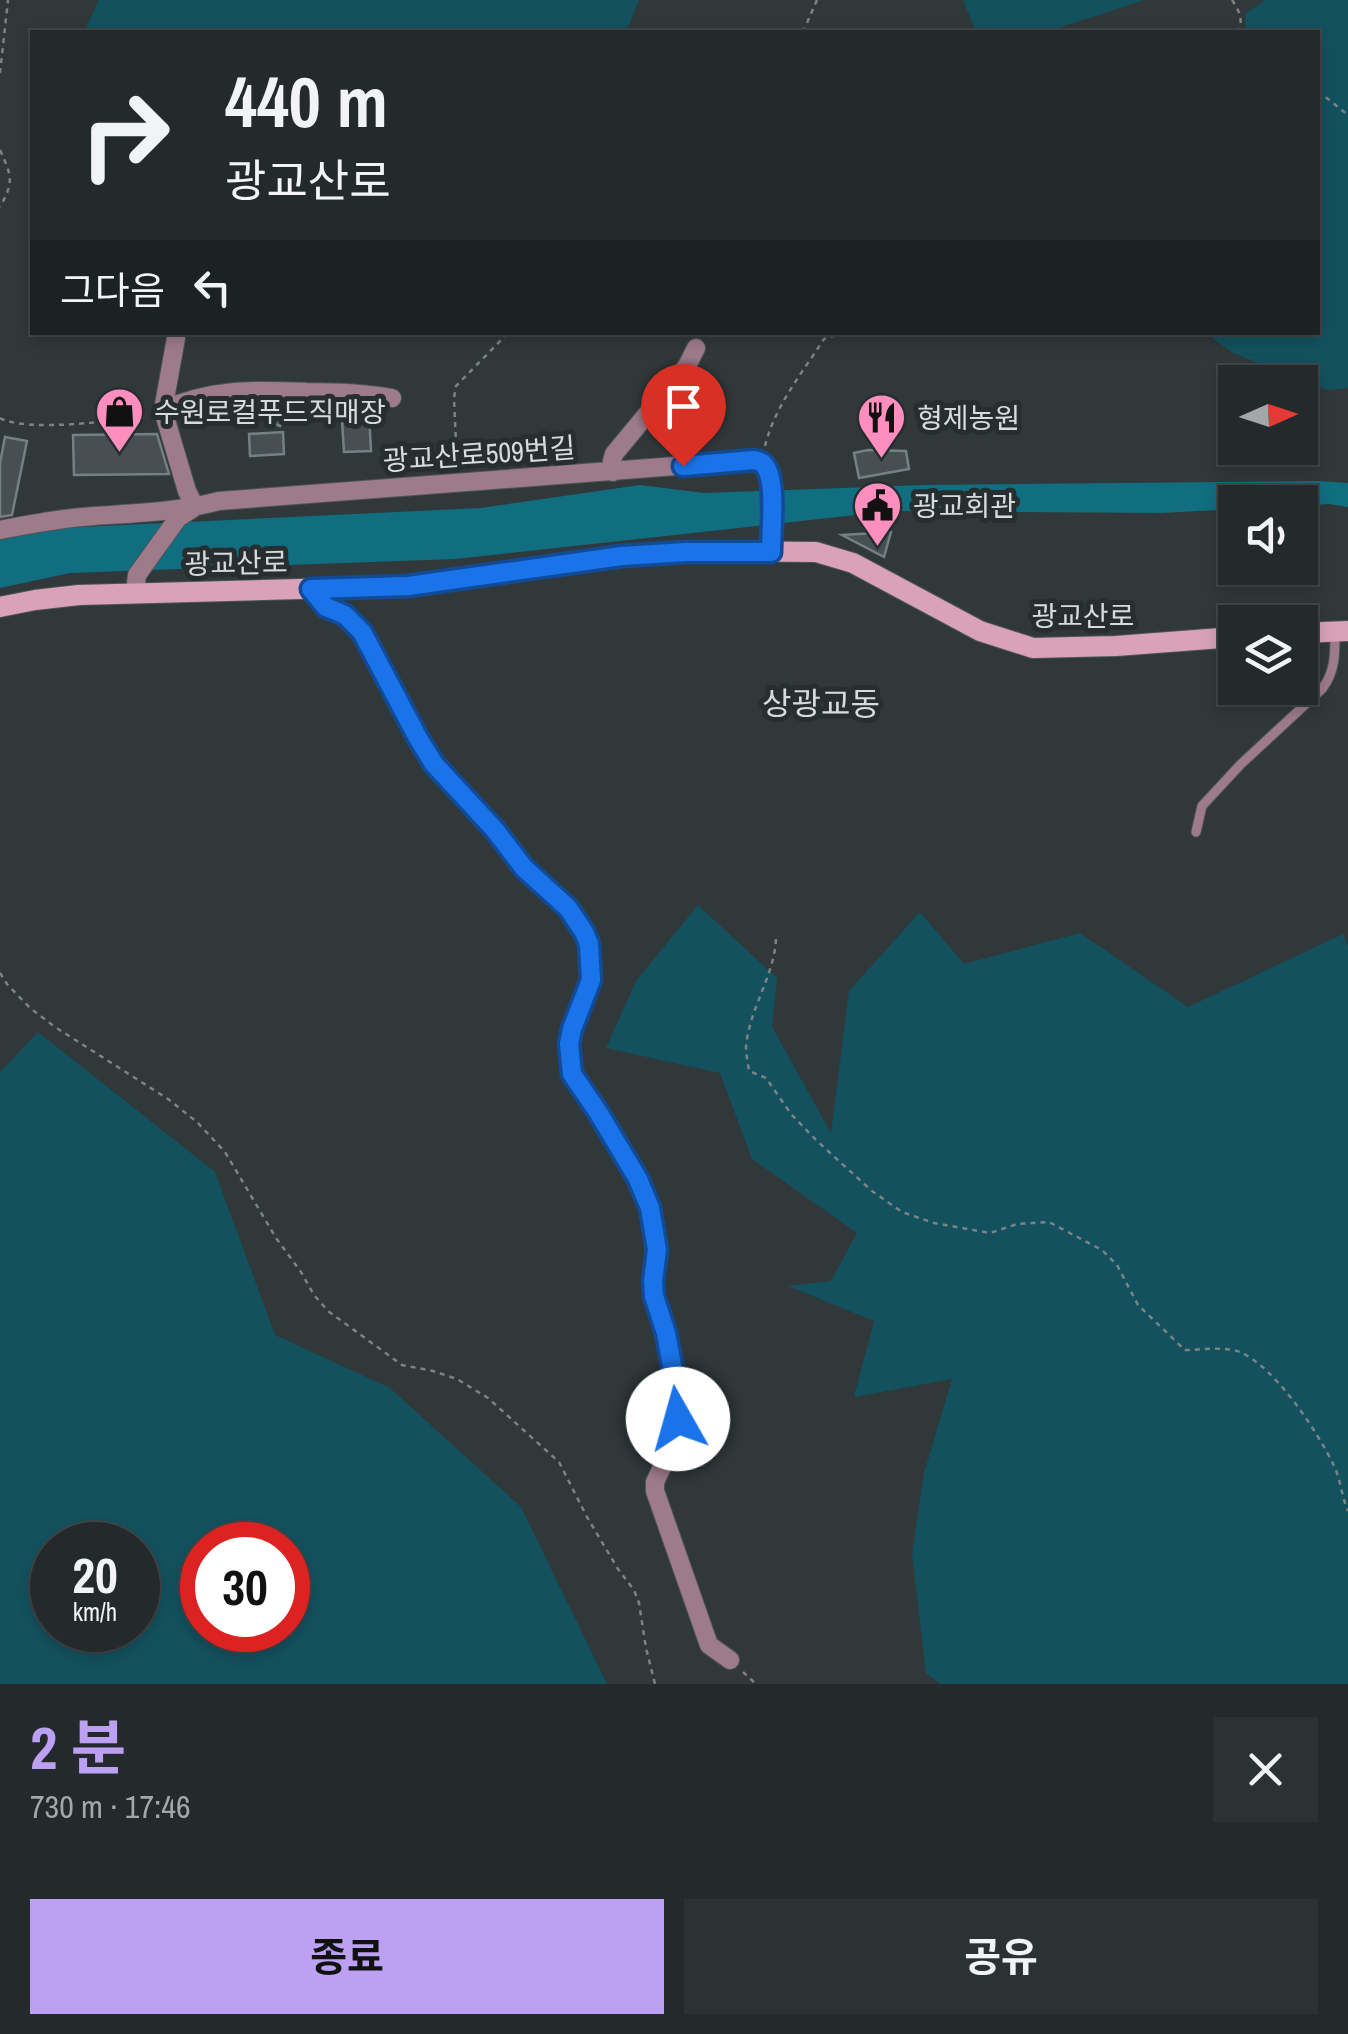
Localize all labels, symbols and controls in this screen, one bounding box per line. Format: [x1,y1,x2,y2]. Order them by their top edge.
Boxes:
text: 440 m [225,55,388,149]
icon: right [60,70,190,200]
text: 광교산로 [225,150,391,211]
icon: left [185,260,240,315]
text: 그다음 [60,265,165,316]
pin [641,364,726,467]
north arrow [1218,365,1318,465]
map controls [1218,365,1318,705]
icon: arrive [656,379,711,434]
shop icon: 수원로컬푸드직매장 [93,386,145,454]
restaurant icon: 형제농원 [856,392,908,460]
place label: 수원로컬푸드직매장 [154,393,386,431]
place label: 형제농원 [917,399,1020,437]
street label: 광교산로509번길 [381,428,577,480]
public building icon: 광교회관 [852,480,904,548]
button: sound [1218,485,1318,585]
place label: 광교회관 [913,487,1016,525]
street label: 광교산로 [184,543,288,583]
street label: 광교산로 [1031,597,1135,635]
button: layers [1218,605,1318,705]
district label: 상광교동 [762,682,880,725]
position arrow [626,1367,730,1471]
speed limit sign: 30 [180,1522,310,1652]
text: 20 [72,1541,118,1609]
text: km/h [73,1595,117,1629]
text: 2 분 [30,1707,126,1788]
button: close [1213,1717,1318,1822]
text: 730 m · 17:46 [30,1785,190,1828]
button: 종료 [30,1899,664,2014]
button: 공유 [684,1899,1318,2014]

